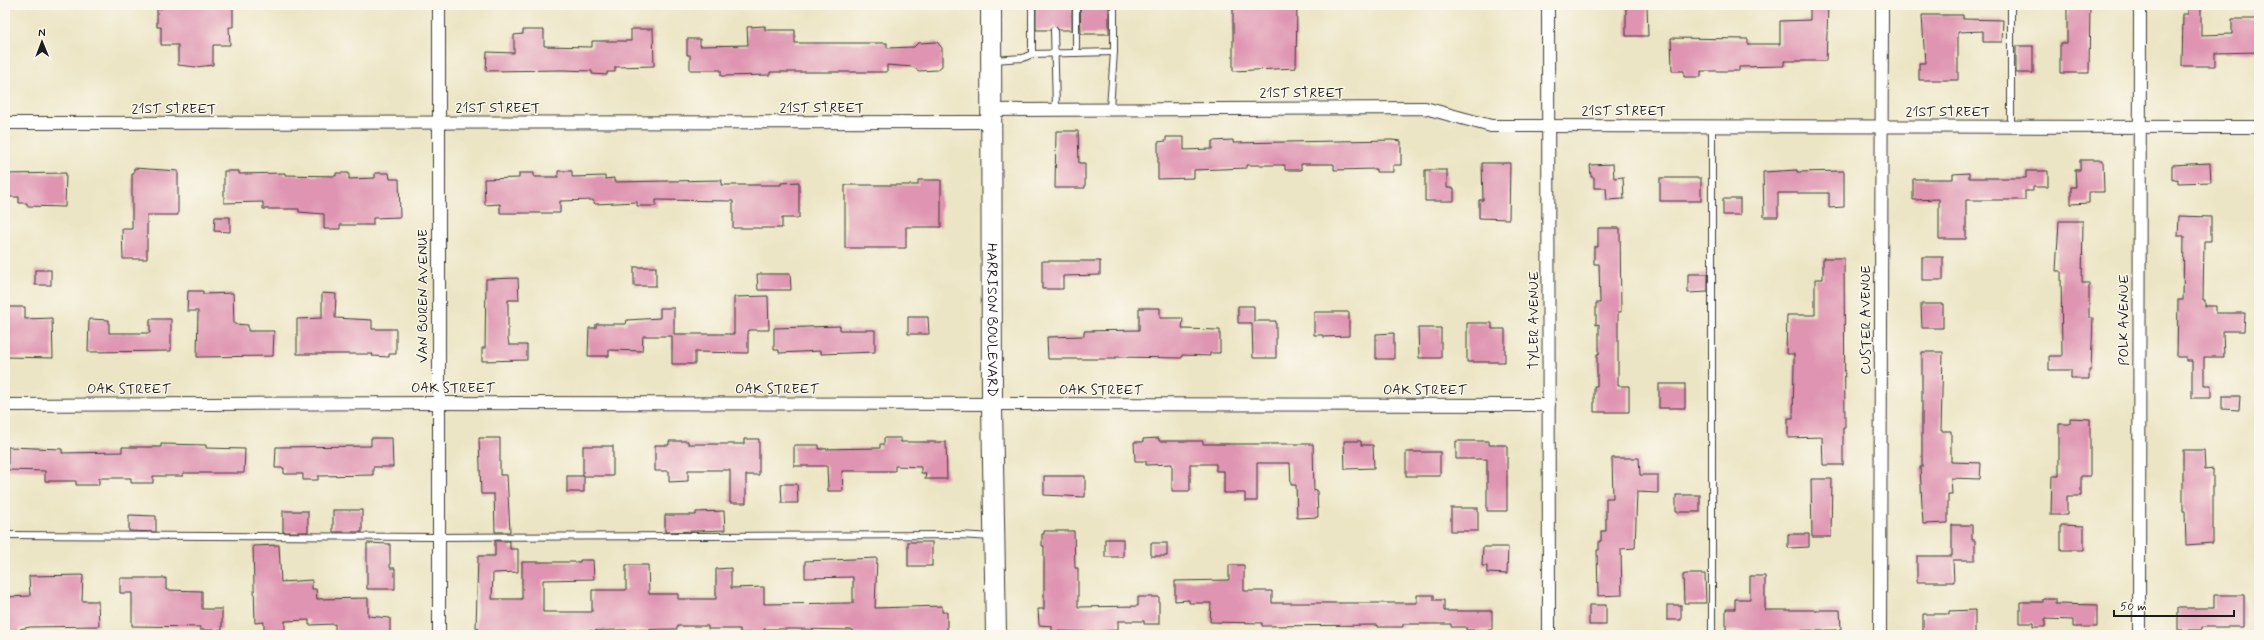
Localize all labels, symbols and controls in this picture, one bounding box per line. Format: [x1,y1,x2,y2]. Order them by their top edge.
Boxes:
north arrow [22,22,62,62]
text: N [38,26,46,40]
street label: 21ST STREET [1260,84,1344,102]
street label: 21ST STREET [456,99,540,117]
street label: 21ST STREET [780,99,864,117]
street label: 21ST STREET [132,100,216,118]
street label: 21ST STREET [1582,102,1666,120]
street label: 21ST STREET [1906,103,1990,121]
street label: VAN BUREN AVENUE [414,229,432,363]
street label: HARRISON BOULEVARD [983,243,1001,397]
street label: CUSTER AVENUE [1857,265,1875,375]
street label: TYLER AVENUE [1525,271,1543,369]
street label: POLK AVENUE [2115,274,2133,366]
street label: OAK STREET [411,379,496,397]
street label: OAK STREET [87,380,172,398]
street label: OAK STREET [735,380,820,398]
street label: OAK STREET [1059,381,1144,399]
street label: OAK STREET [1383,381,1468,399]
scale bar [2114,592,2234,618]
text: 50 m [2120,599,2147,615]

